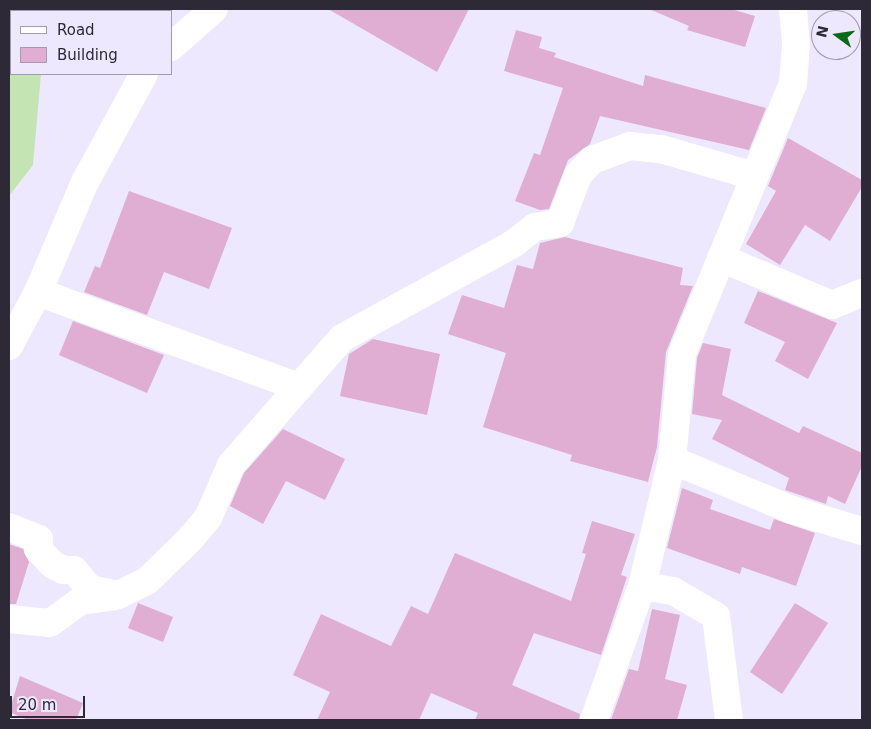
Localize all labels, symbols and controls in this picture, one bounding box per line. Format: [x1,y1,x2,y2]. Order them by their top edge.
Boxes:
legend [10,10,172,75]
north arrow [811,10,861,60]
text: Road [57,21,95,39]
text: N [813,24,832,39]
text: Building [57,46,118,64]
scale bar [12,686,88,718]
text: 20 m [18,696,56,714]

